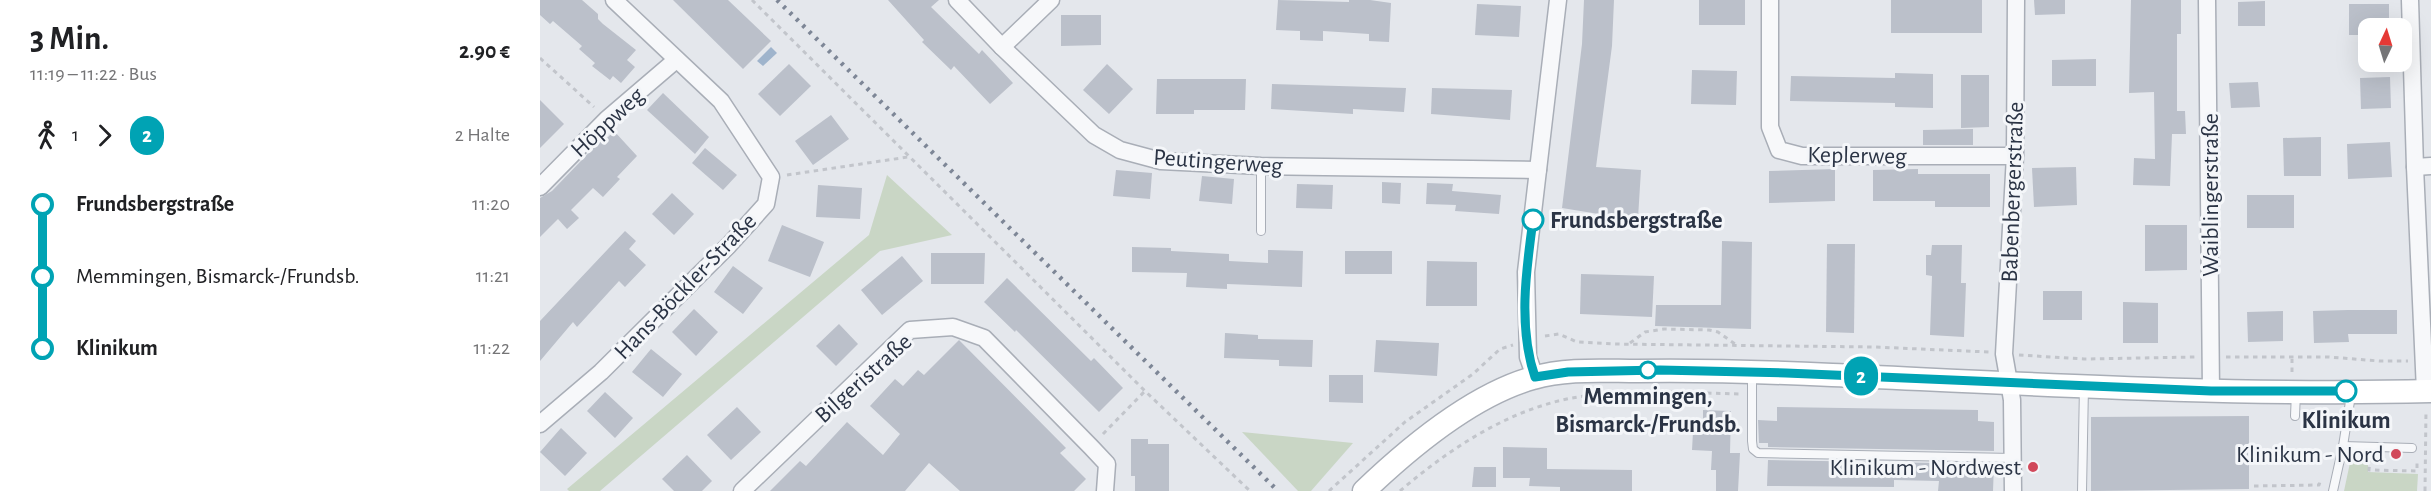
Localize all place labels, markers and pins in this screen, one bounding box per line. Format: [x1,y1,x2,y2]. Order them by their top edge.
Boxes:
marker: Frundsbergstraße [1522,209,1544,231]
place label: Frundsbergstraße [1550,209,1723,233]
marker: Memmingen, Bismarck-/Frundsb. [1639,361,1657,379]
marker: Klinikum [2335,380,2357,402]
place label: Memmingen, Bismarck-/Frundsb. [1555,385,1741,437]
place label: Klinikum [2301,409,2391,433]
place label: Klinikum - Nord [2236,443,2384,467]
marker: Klinikum - Nord [2389,447,2403,461]
place label: Klinikum - Nordwest [1829,456,2021,480]
marker: Klinikum - Nordwest [2026,460,2040,474]

